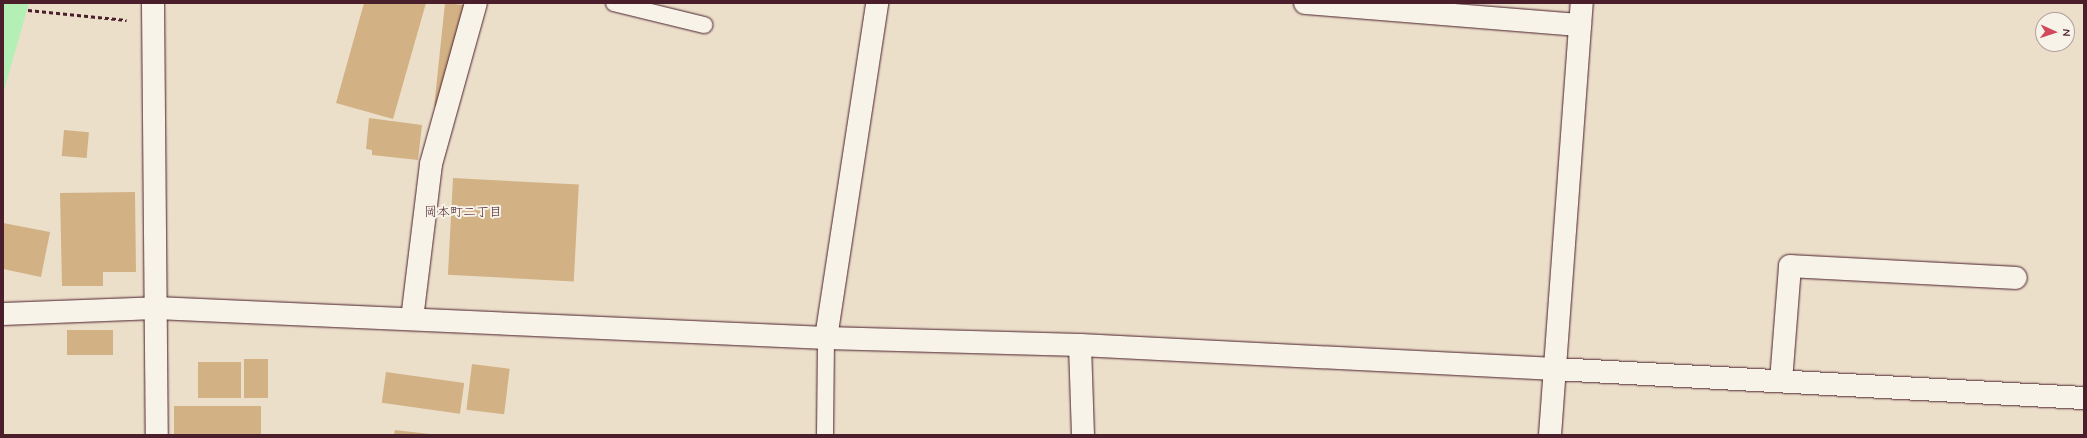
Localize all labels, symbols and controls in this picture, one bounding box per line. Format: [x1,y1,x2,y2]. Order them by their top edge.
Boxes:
north arrow [2035,12,2075,52]
text: N [2059,29,2073,37]
district label: 岡本町二丁目 [424,205,502,221]

